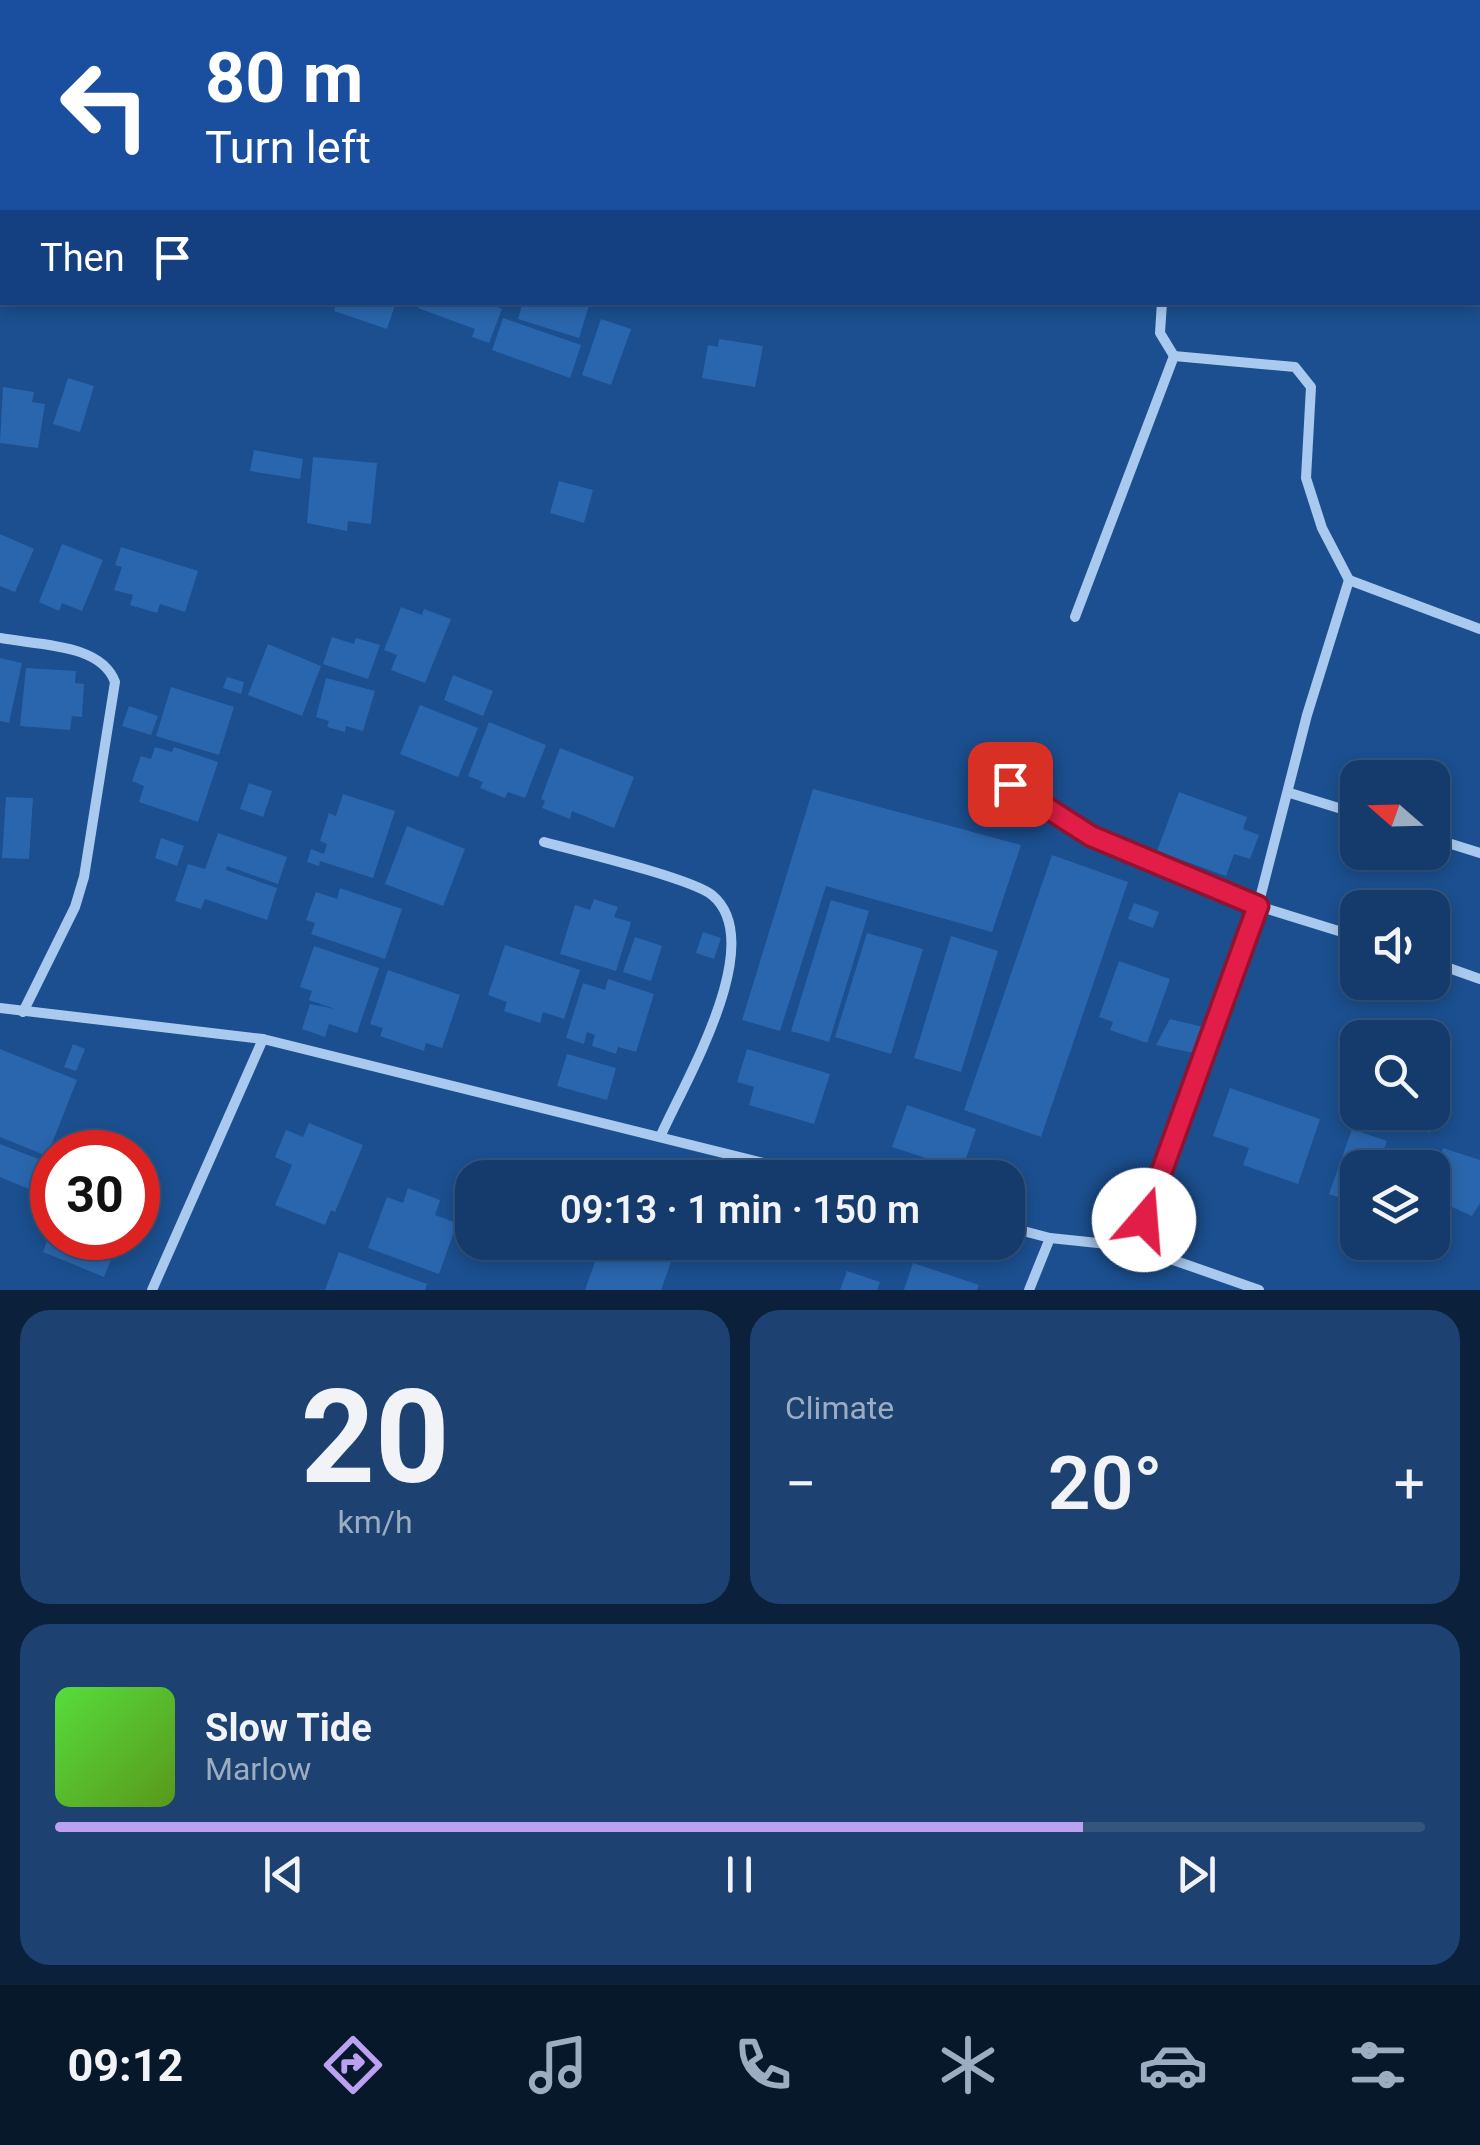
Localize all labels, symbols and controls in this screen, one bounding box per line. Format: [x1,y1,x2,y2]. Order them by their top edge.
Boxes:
text: 80 m [205,37,363,119]
icon: left [40,40,170,170]
text: Turn left [205,121,371,174]
icon: arrive [145,230,200,285]
text: Then [40,236,125,280]
pin [968,742,1053,827]
icon: arrive [983,757,1038,812]
north arrow [1340,760,1450,870]
map controls [1340,760,1450,1260]
button: sound [1340,890,1450,1000]
button: search [1340,1020,1450,1130]
speed limit sign: 30 [30,1130,160,1260]
button: layers [1340,1150,1450,1260]
position arrow [1092,1168,1196,1272]
text: 09:13 · 1 min · 150 m [560,1188,920,1232]
text: 20 [300,1361,450,1514]
text: Climate [785,1389,894,1427]
text: 20° [1048,1439,1162,1527]
text: − [785,1452,816,1516]
text: + [1394,1452,1425,1516]
text: km/h [337,1503,413,1541]
text: Slow Tide [205,1706,372,1750]
text: Marlow [205,1750,311,1788]
icon: previous [256,1847,311,1902]
icon: pause [712,1847,767,1902]
icon: next [1169,1847,1224,1902]
icon: directions [318,2030,388,2100]
icon: music [523,2030,593,2100]
icon: phone [728,2030,798,2100]
icon: climate [933,2030,1003,2100]
icon: car [1138,2030,1208,2100]
icon: filters [1343,2030,1413,2100]
text: 09:12 [67,2039,183,2092]

